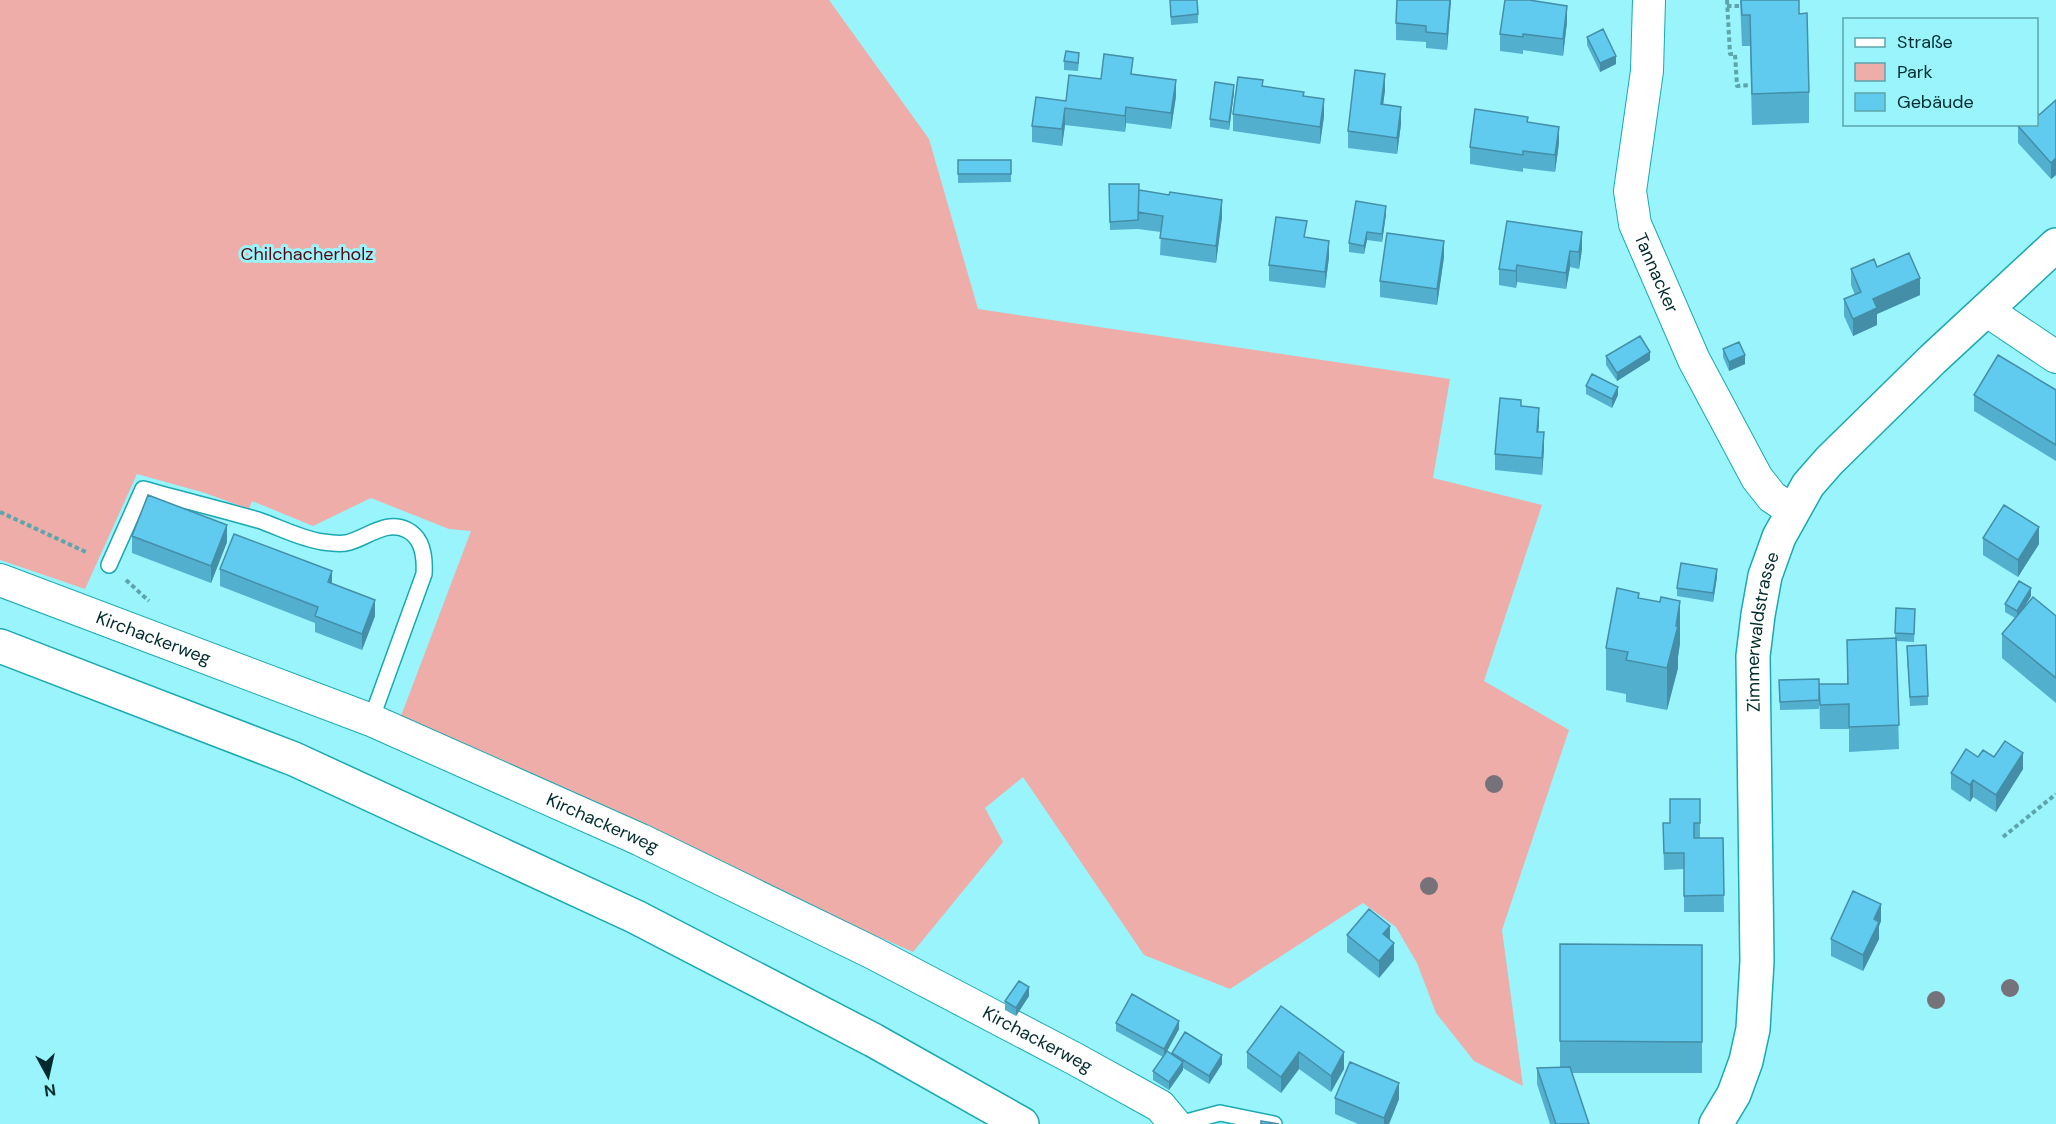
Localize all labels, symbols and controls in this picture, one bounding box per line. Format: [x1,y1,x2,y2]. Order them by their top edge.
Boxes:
legend [1843,18,2038,126]
text: Straße [1897,30,1953,54]
text: Park [1897,60,1933,84]
text: Gebäude [1897,90,1974,114]
street label: Tannacker [1628,229,1684,317]
park label: Chilchacherholz [241,242,373,266]
street label: Zimmerwaldstrasse [1741,548,1785,712]
street label: Kirchackerweg [93,605,214,670]
street label: Kirchackerweg [543,787,663,859]
street label: Kirchackerweg [979,1001,1097,1078]
north arrow [18,1046,78,1106]
text: N [43,1079,57,1102]

